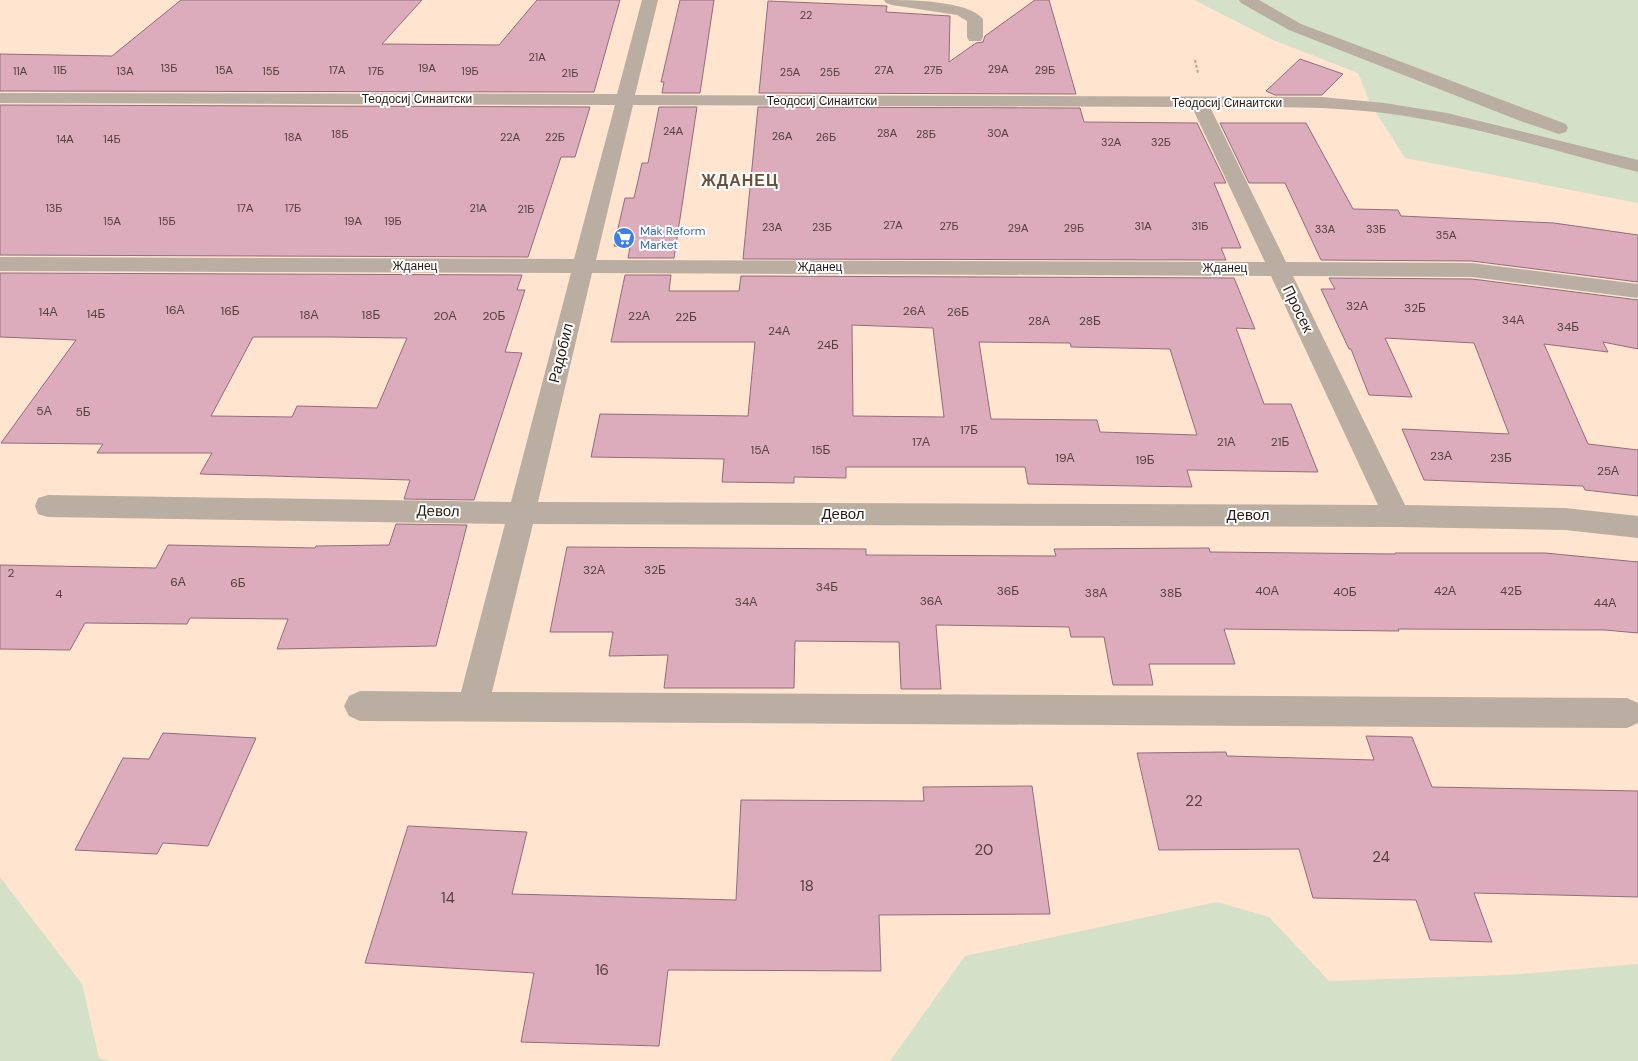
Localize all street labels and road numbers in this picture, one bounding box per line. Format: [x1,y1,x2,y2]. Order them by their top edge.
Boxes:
street label: Теодосиј Синаитски [362,91,472,107]
street label: Теодосиј Синаитски [767,93,877,109]
street label: Теодосиј Синаитски [1172,95,1282,111]
street label: Жданец [393,258,438,274]
street label: Жданец [798,259,843,275]
street label: Жданец [1203,260,1248,276]
street label: Просек [1278,282,1318,336]
street label: Радобил [544,321,578,385]
street label: Девол [416,501,460,521]
street label: Девол [821,504,865,524]
street label: Девол [1226,505,1270,525]

